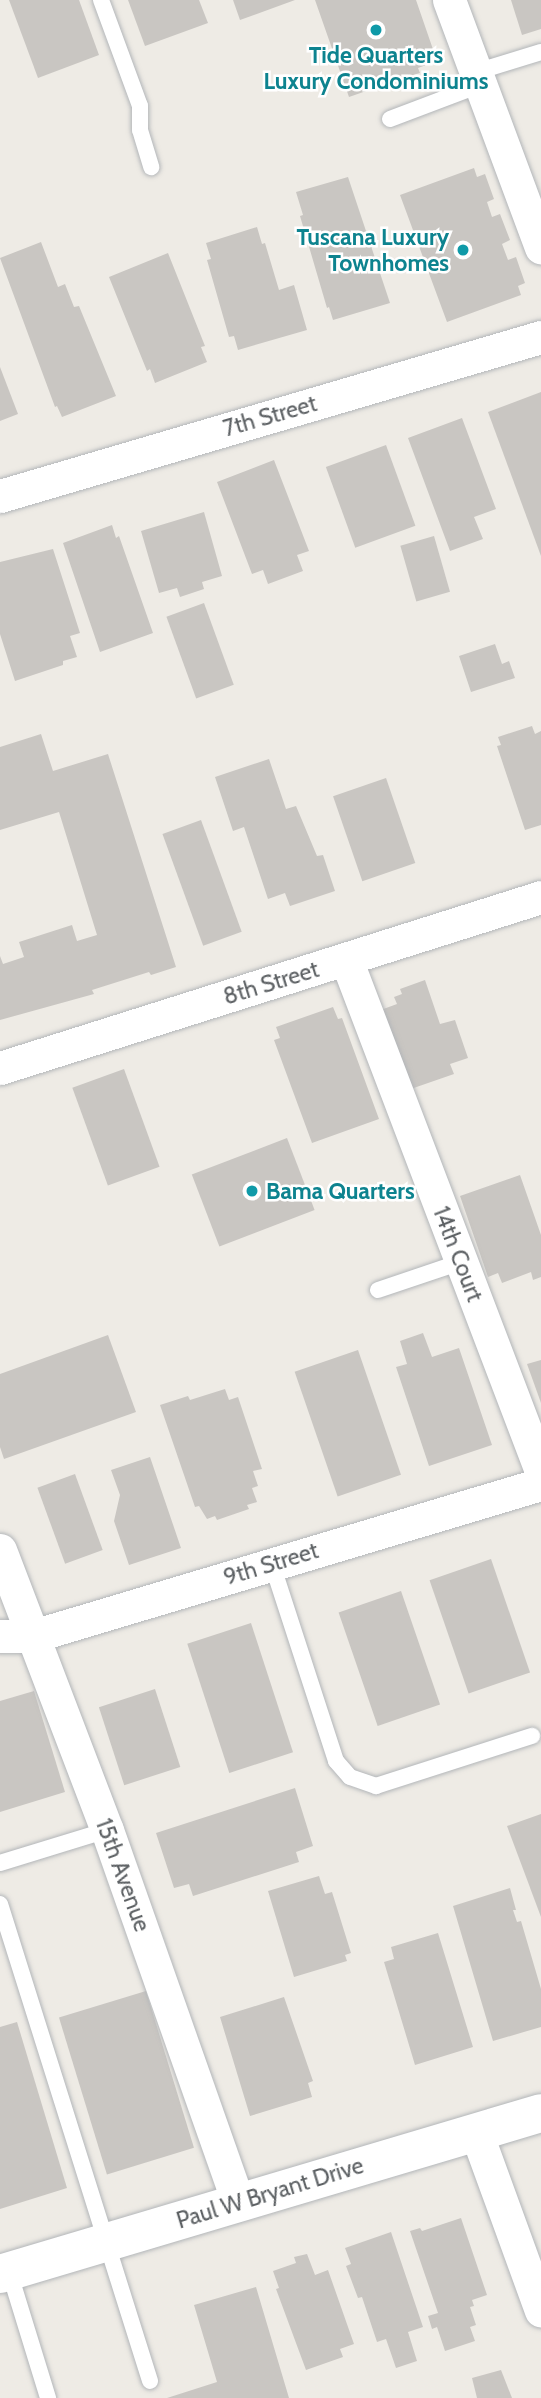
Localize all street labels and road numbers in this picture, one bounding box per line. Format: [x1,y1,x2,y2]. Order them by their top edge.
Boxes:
street label: 7th Street [220,389,320,443]
street label: 8th Street [220,955,322,1011]
street label: 14th Court [427,1202,489,1306]
street label: 9th Street [220,1537,322,1591]
street label: 15th Avenue [90,1815,156,1935]
street label: Paul W Bryant Drive [173,2151,367,2235]

